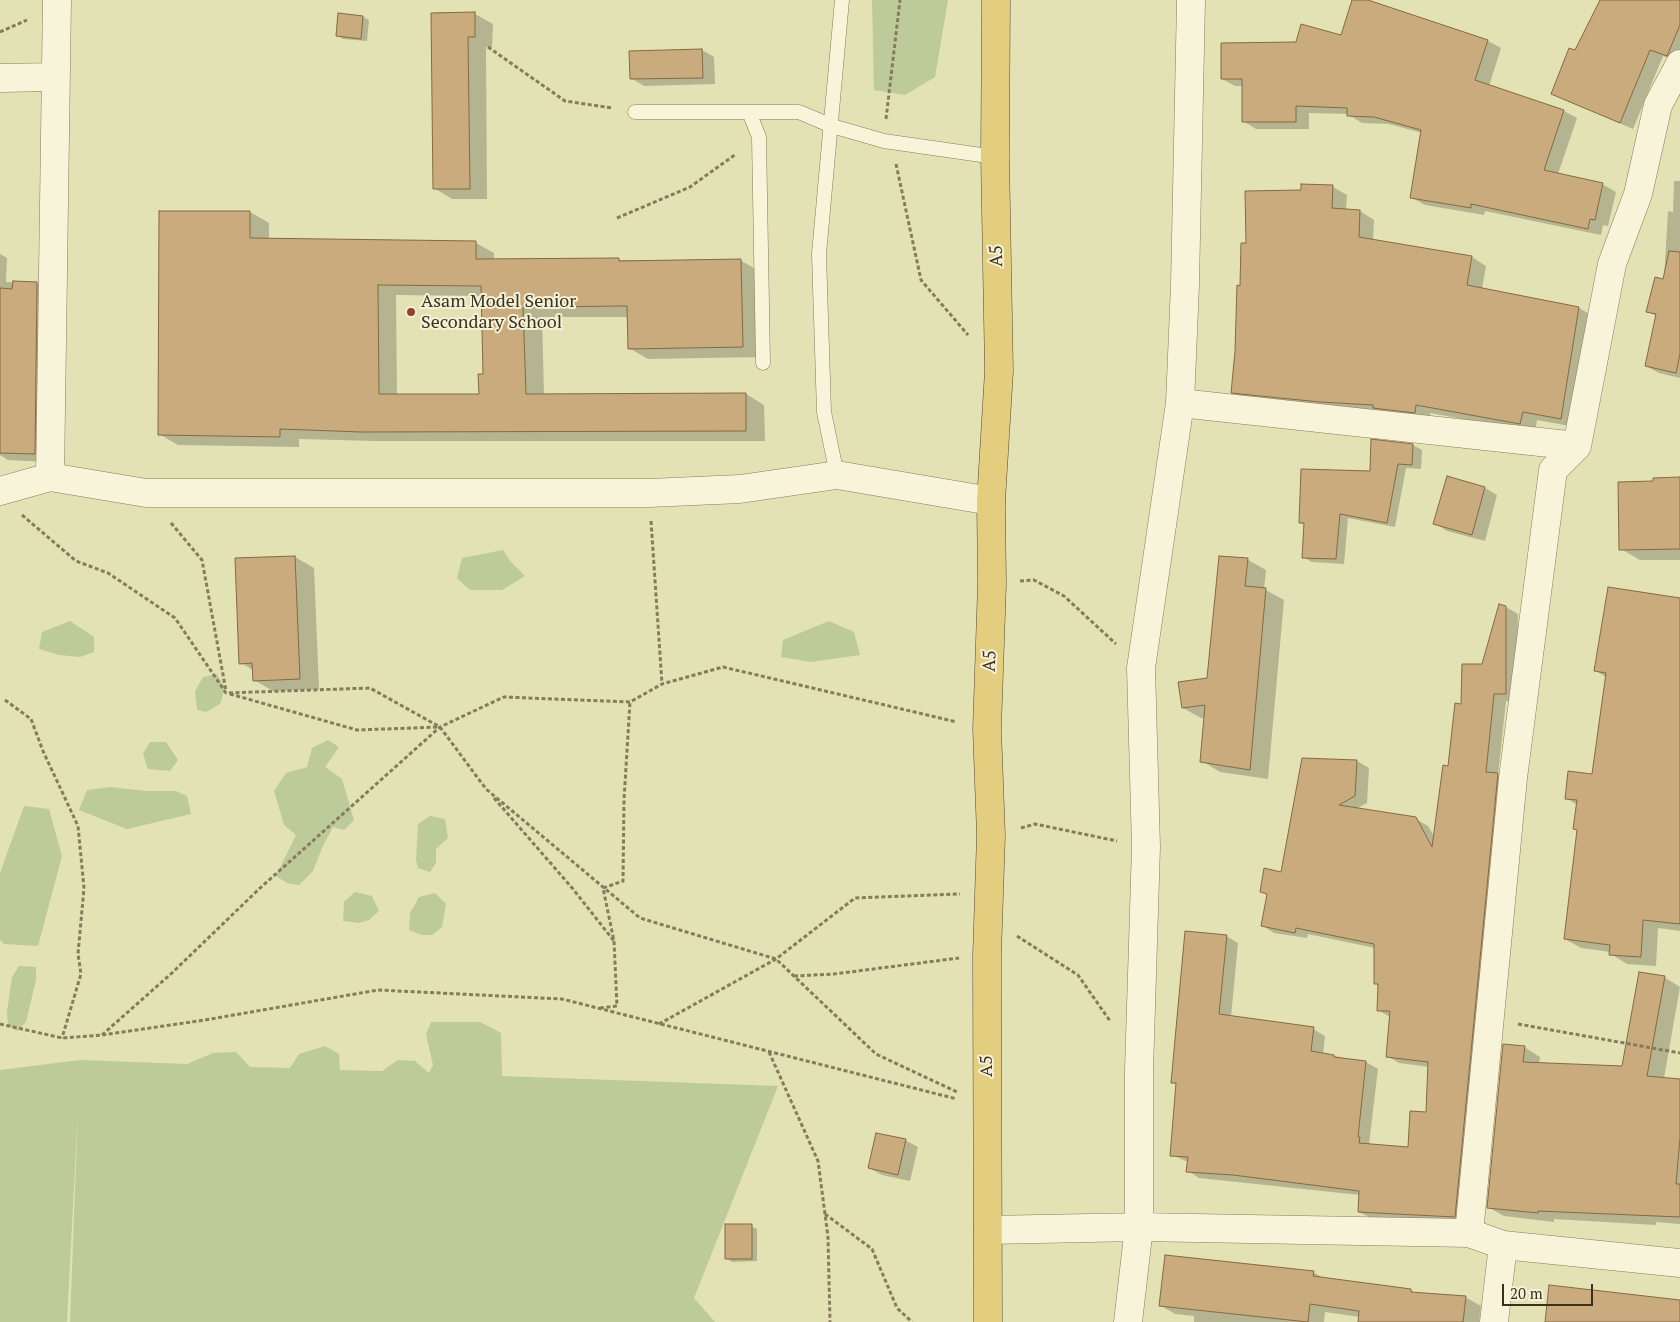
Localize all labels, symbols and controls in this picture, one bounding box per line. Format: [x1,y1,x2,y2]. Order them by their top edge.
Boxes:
street label: A5 [986,245,1008,267]
place label: Asam Model Senior Secondary School [421,291,576,334]
marker: Asam Model Senior Secondary School [405,306,417,318]
street label: A5 [979,650,1001,672]
street label: A5 [976,1055,998,1077]
scale bar [1505,1274,1596,1306]
text: 20 m [1510,1283,1543,1303]

